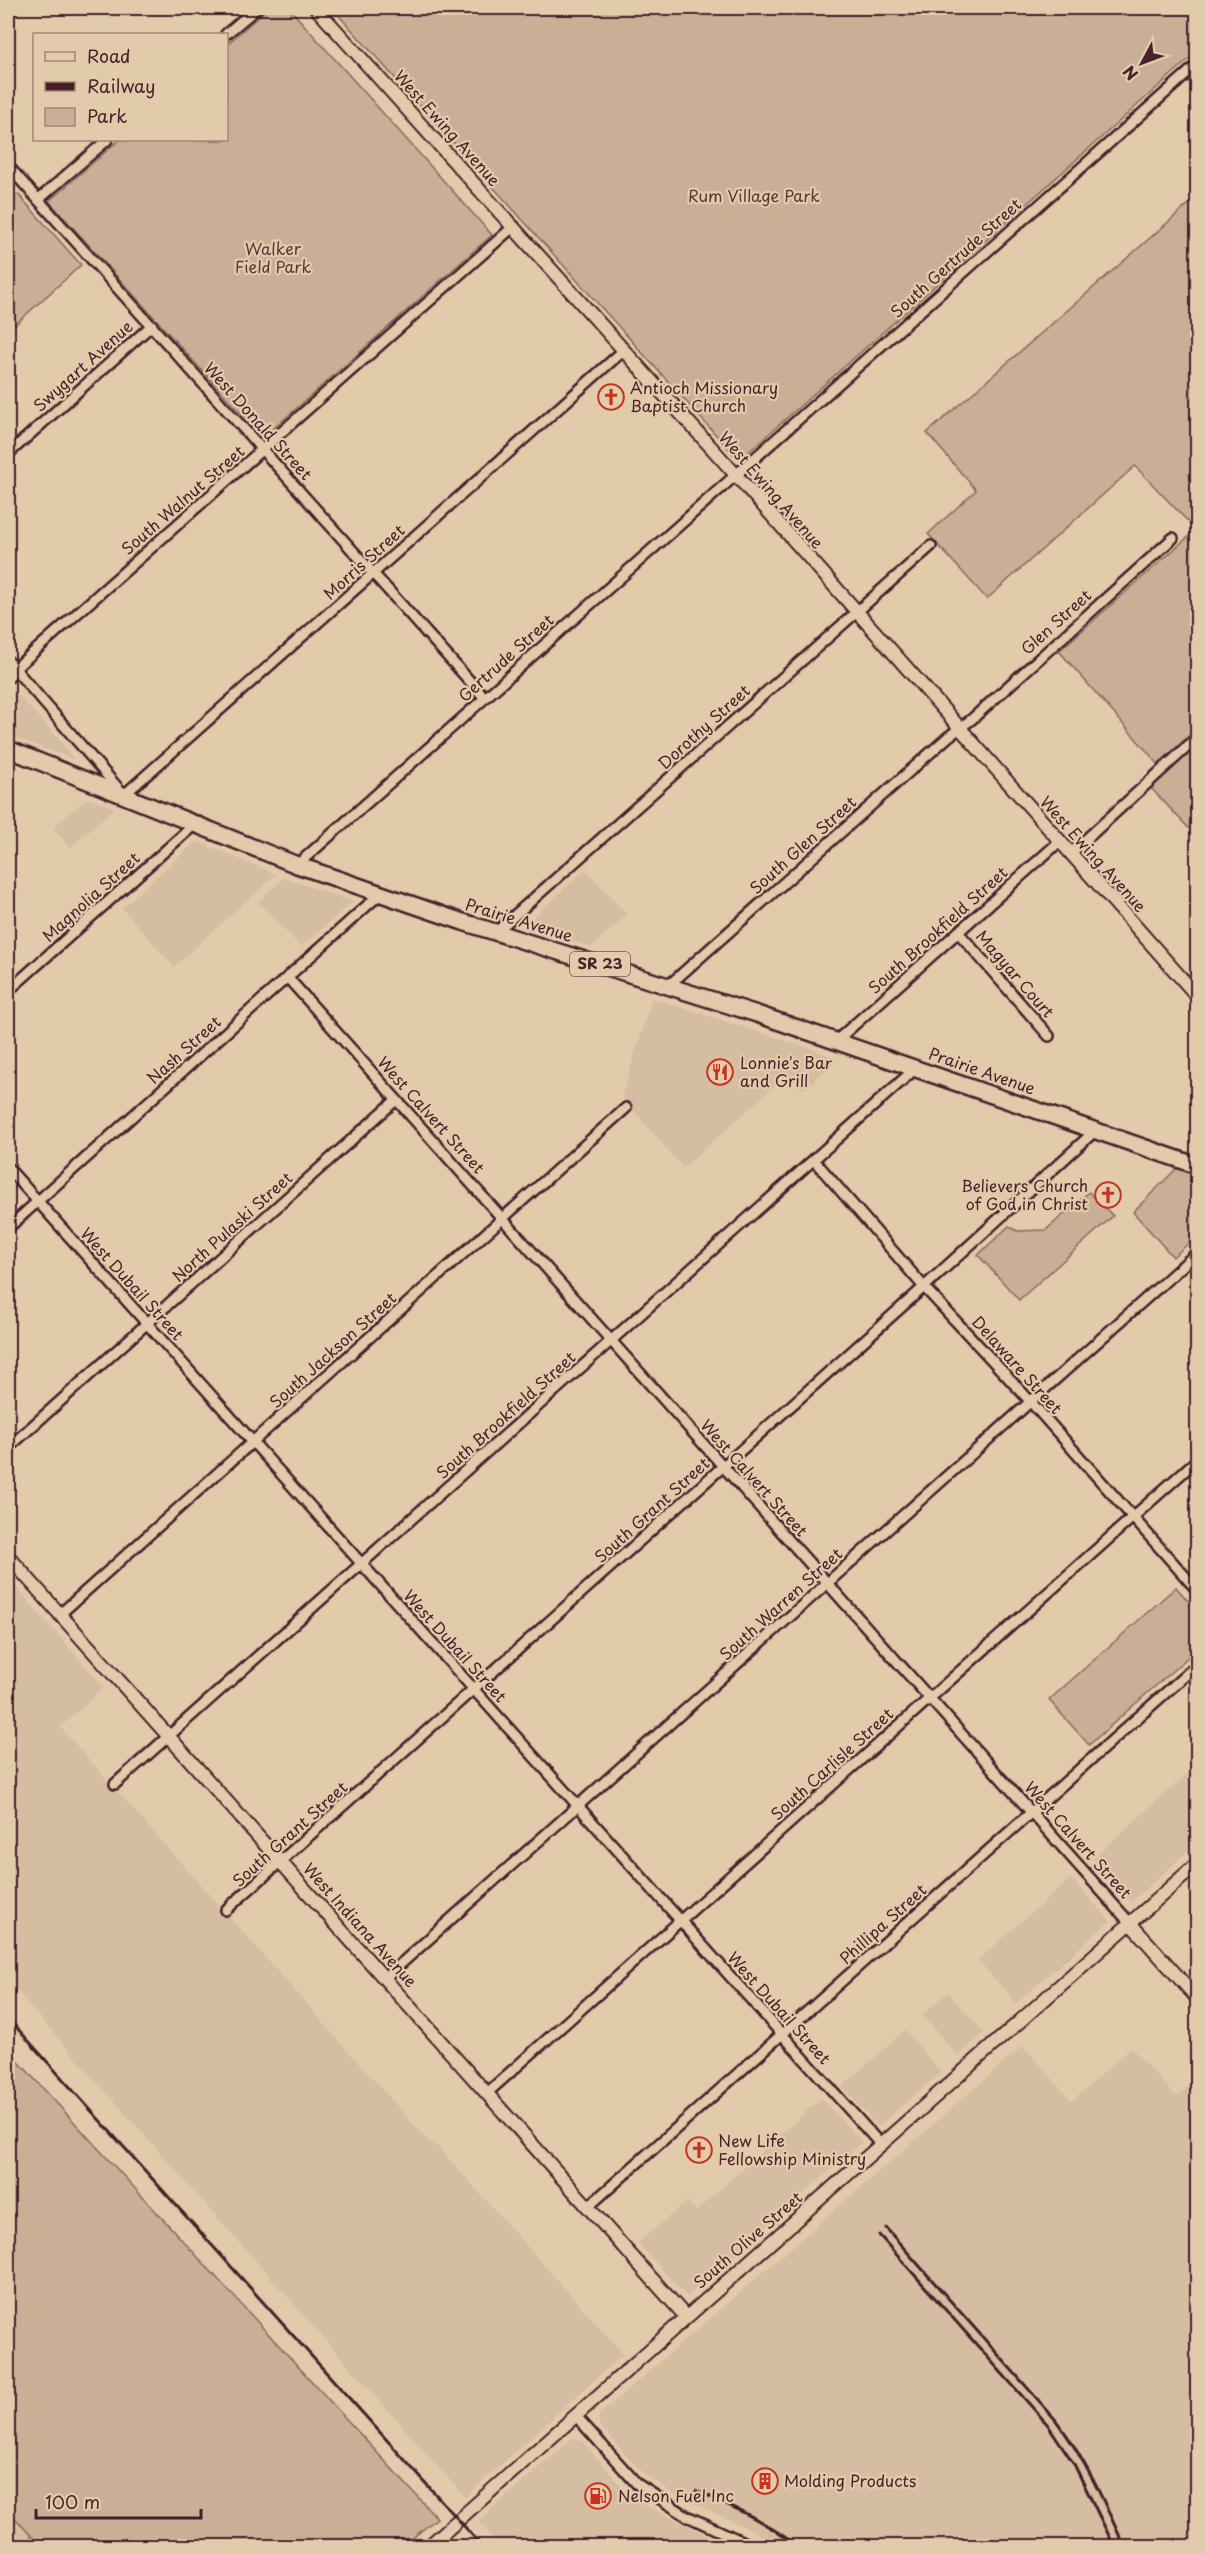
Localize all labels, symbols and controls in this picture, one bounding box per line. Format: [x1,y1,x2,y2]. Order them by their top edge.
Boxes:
legend [33,33,228,141]
north arrow [1112,33,1172,93]
text: Road [87,42,131,69]
text: N [1117,61,1143,86]
street label: West Ewing Avenue [389,64,507,191]
text: Railway [87,72,155,99]
text: Park [87,102,127,129]
park label: Rum Village Park [688,183,820,207]
street label: South Gertrude Street [885,192,1026,323]
park label: Walker Field Park [235,236,311,278]
street label: Swygart Avenue [27,314,137,416]
street label: West Donald Street [199,356,319,485]
place label: Antioch Missionary Baptist Church [630,375,778,417]
church icon: Antioch Missionary Baptist Church [596,382,626,412]
street label: West Ewing Avenue [714,425,830,554]
street label: South Walnut Street [115,439,250,560]
street label: Morris Street [317,518,410,604]
street label: Glen Street [1015,583,1096,660]
street label: Gertrude Street [452,607,559,707]
street label: Dorothy Street [652,678,755,774]
street label: South Glen Street [744,789,861,899]
street label: West Ewing Avenue [1035,790,1153,917]
street label: Magnolia Street [36,846,145,947]
street label: South Brookfield Street [862,860,1013,998]
street label: Prairie Avenue [463,891,576,947]
street label: Magyar Court [971,924,1061,1023]
road number: SR 23 [570,952,630,976]
street label: Nash Street [141,1009,226,1089]
street label: Prairie Avenue [926,1041,1039,1100]
street label: West Calvert Street [372,1050,491,1179]
place label: Lonnie's Bar and Grill [740,1050,833,1092]
restaurant icon: Lonnie's Bar and Grill [705,1057,735,1087]
street label: North Pulaski Street [166,1166,297,1287]
place label: Believers Church of God in Christ [961,1173,1088,1215]
church icon: Believers Church of God in Christ [1093,1180,1123,1210]
street label: West Dubail Street [75,1222,190,1345]
street label: South Jackson Street [264,1285,401,1413]
street label: Delaware Street [967,1310,1069,1419]
street label: South Brookfield Street [430,1345,581,1483]
street label: West Calvert Street [695,1413,814,1542]
street label: South Grant Street [589,1451,714,1568]
street label: South Warren Street [714,1541,847,1665]
street label: West Dubail Street [398,1584,513,1707]
street label: South Carlisle Street [765,1701,898,1825]
street label: South Grant Street [227,1775,352,1892]
street label: West Calvert Street [1019,1775,1138,1904]
street label: West Indiana Avenue [298,1857,423,1992]
street label: Phillipa Street [833,1877,932,1969]
street label: West Dubail Street [722,1946,837,2069]
place label: New Life Fellowship Ministry [718,2128,866,2170]
church icon: New Life Fellowship Ministry [684,2135,714,2165]
street label: South Olive Street [688,2185,807,2293]
building icon: Molding Products [750,2466,780,2496]
place label: Molding Products [784,2468,916,2492]
fuel station icon: Nelson Fuel Inc [583,2481,613,2511]
scale bar [36,2482,201,2520]
place label: Nelson Fuel Inc [618,2483,734,2507]
text: 100 m [45,2488,100,2515]

